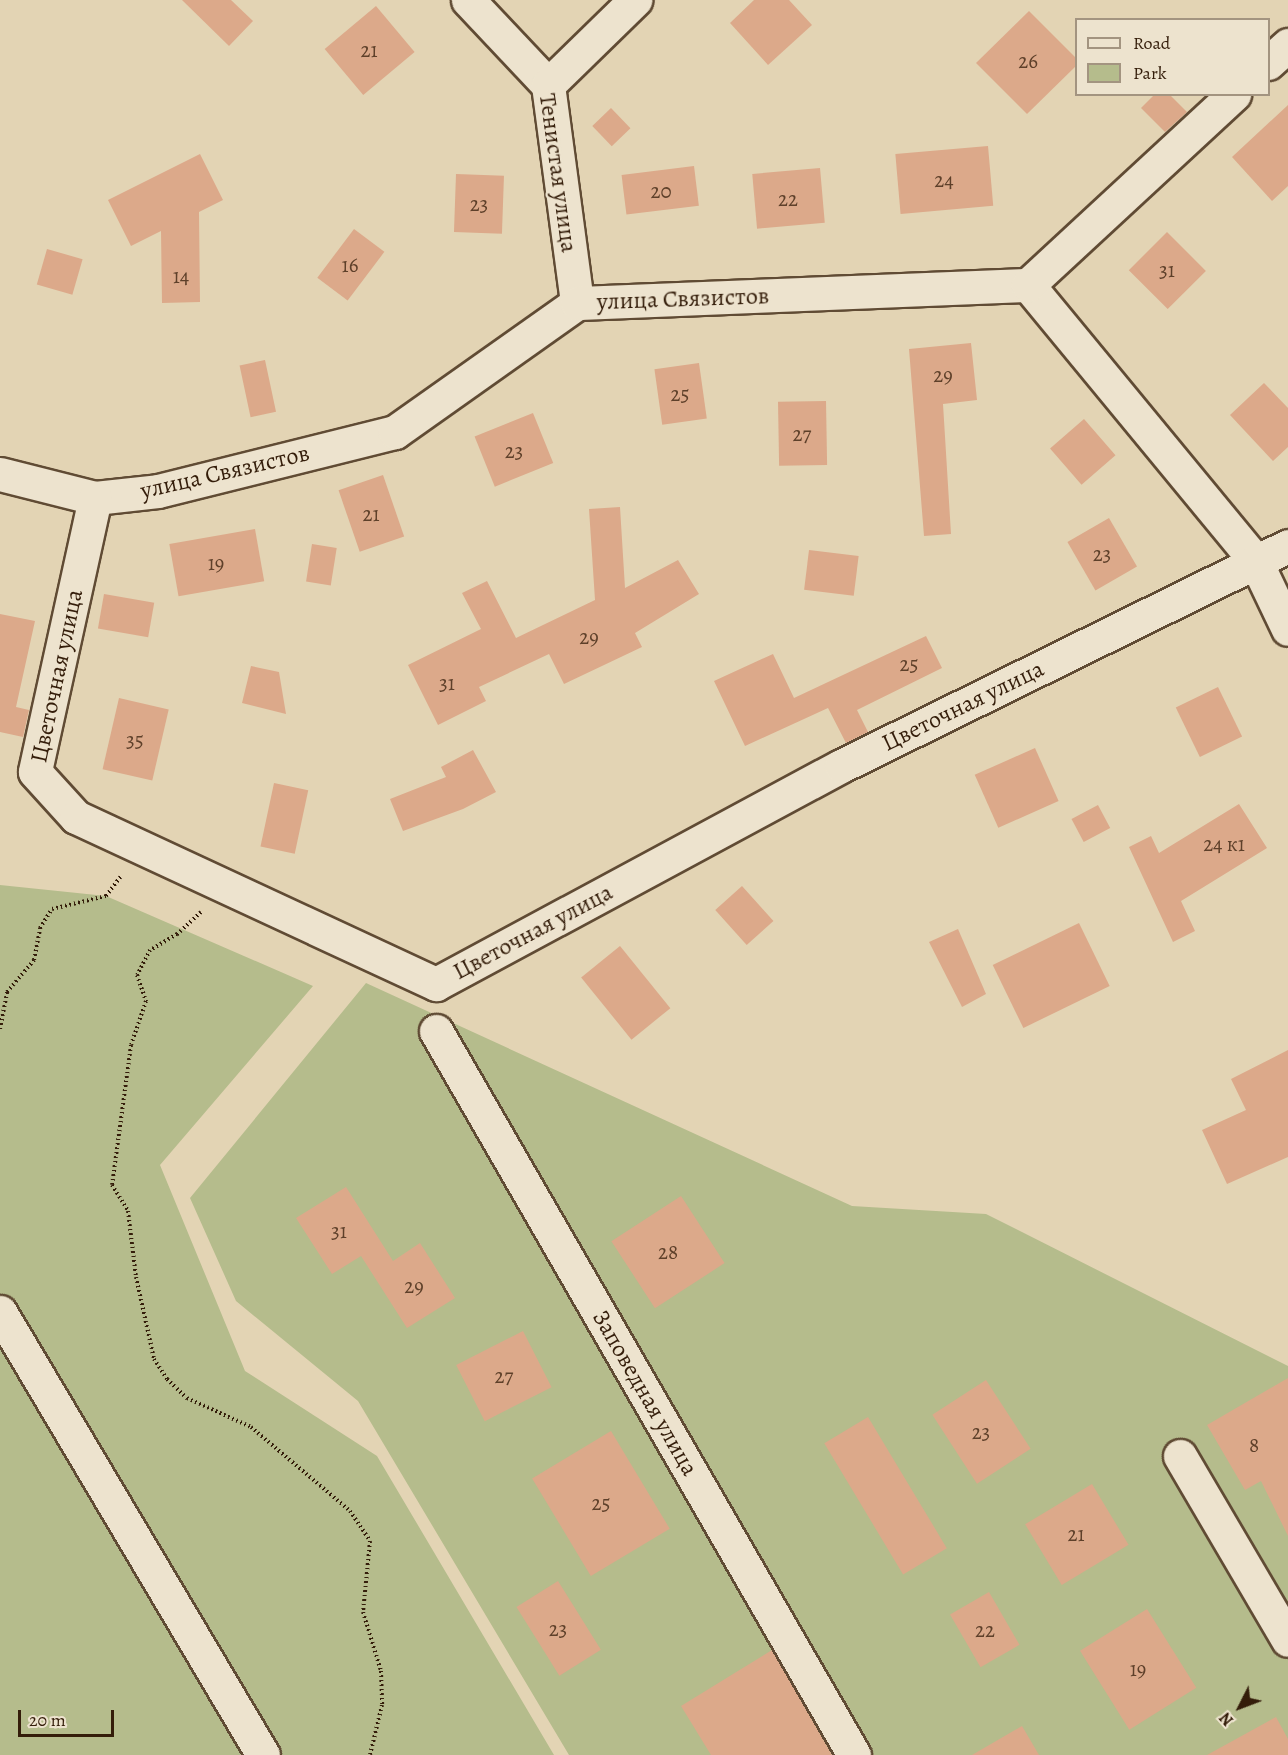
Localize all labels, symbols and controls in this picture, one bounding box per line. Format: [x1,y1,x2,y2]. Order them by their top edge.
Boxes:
legend [1075,18,1270,96]
text: Road [1133,31,1170,55]
house number: 21 [360,37,378,63]
house number: 26 [1018,48,1038,74]
text: Park [1133,61,1167,85]
street label: Тенистая улица [533,92,583,254]
house number: 24 [934,167,954,193]
house number: 20 [650,178,672,204]
house number: 22 [778,186,798,212]
house number: 23 [470,191,488,217]
house number: 16 [342,252,358,278]
house number: 31 [1159,257,1175,283]
house number: 14 [173,263,189,289]
street label: улица Связистов [596,282,770,316]
house number: 29 [933,362,953,388]
house number: 25 [670,381,690,407]
house number: 27 [793,421,811,447]
house number: 23 [505,438,523,464]
street label: улица Связистов [138,439,312,505]
house number: 21 [362,501,380,527]
house number: 23 [1093,541,1111,567]
house number: 19 [208,550,224,576]
street label: Цветочная улица [25,587,89,765]
house number: 29 [579,624,599,650]
house number: 25 [899,651,919,677]
street label: Цветочная улица [877,654,1049,758]
house number: 31 [439,670,455,696]
house number: 35 [126,727,144,753]
house number: 24 к1 [1203,831,1245,857]
street label: Цветочная улица [448,878,618,986]
house number: 31 [331,1218,347,1244]
house number: 28 [658,1239,678,1265]
house number: 29 [404,1273,424,1299]
street label: Заповедная улица [586,1305,704,1481]
house number: 27 [495,1363,513,1389]
house number: 23 [972,1419,990,1445]
house number: 8 [1249,1432,1259,1458]
house number: 25 [591,1490,611,1516]
house number: 21 [1067,1521,1085,1547]
house number: 23 [549,1616,567,1642]
house number: 22 [975,1617,995,1643]
house number: 19 [1130,1656,1146,1682]
north arrow [1210,1677,1270,1737]
scale bar [21,1698,117,1736]
text: N [1215,1707,1239,1731]
text: 20 m [29,1708,66,1732]

